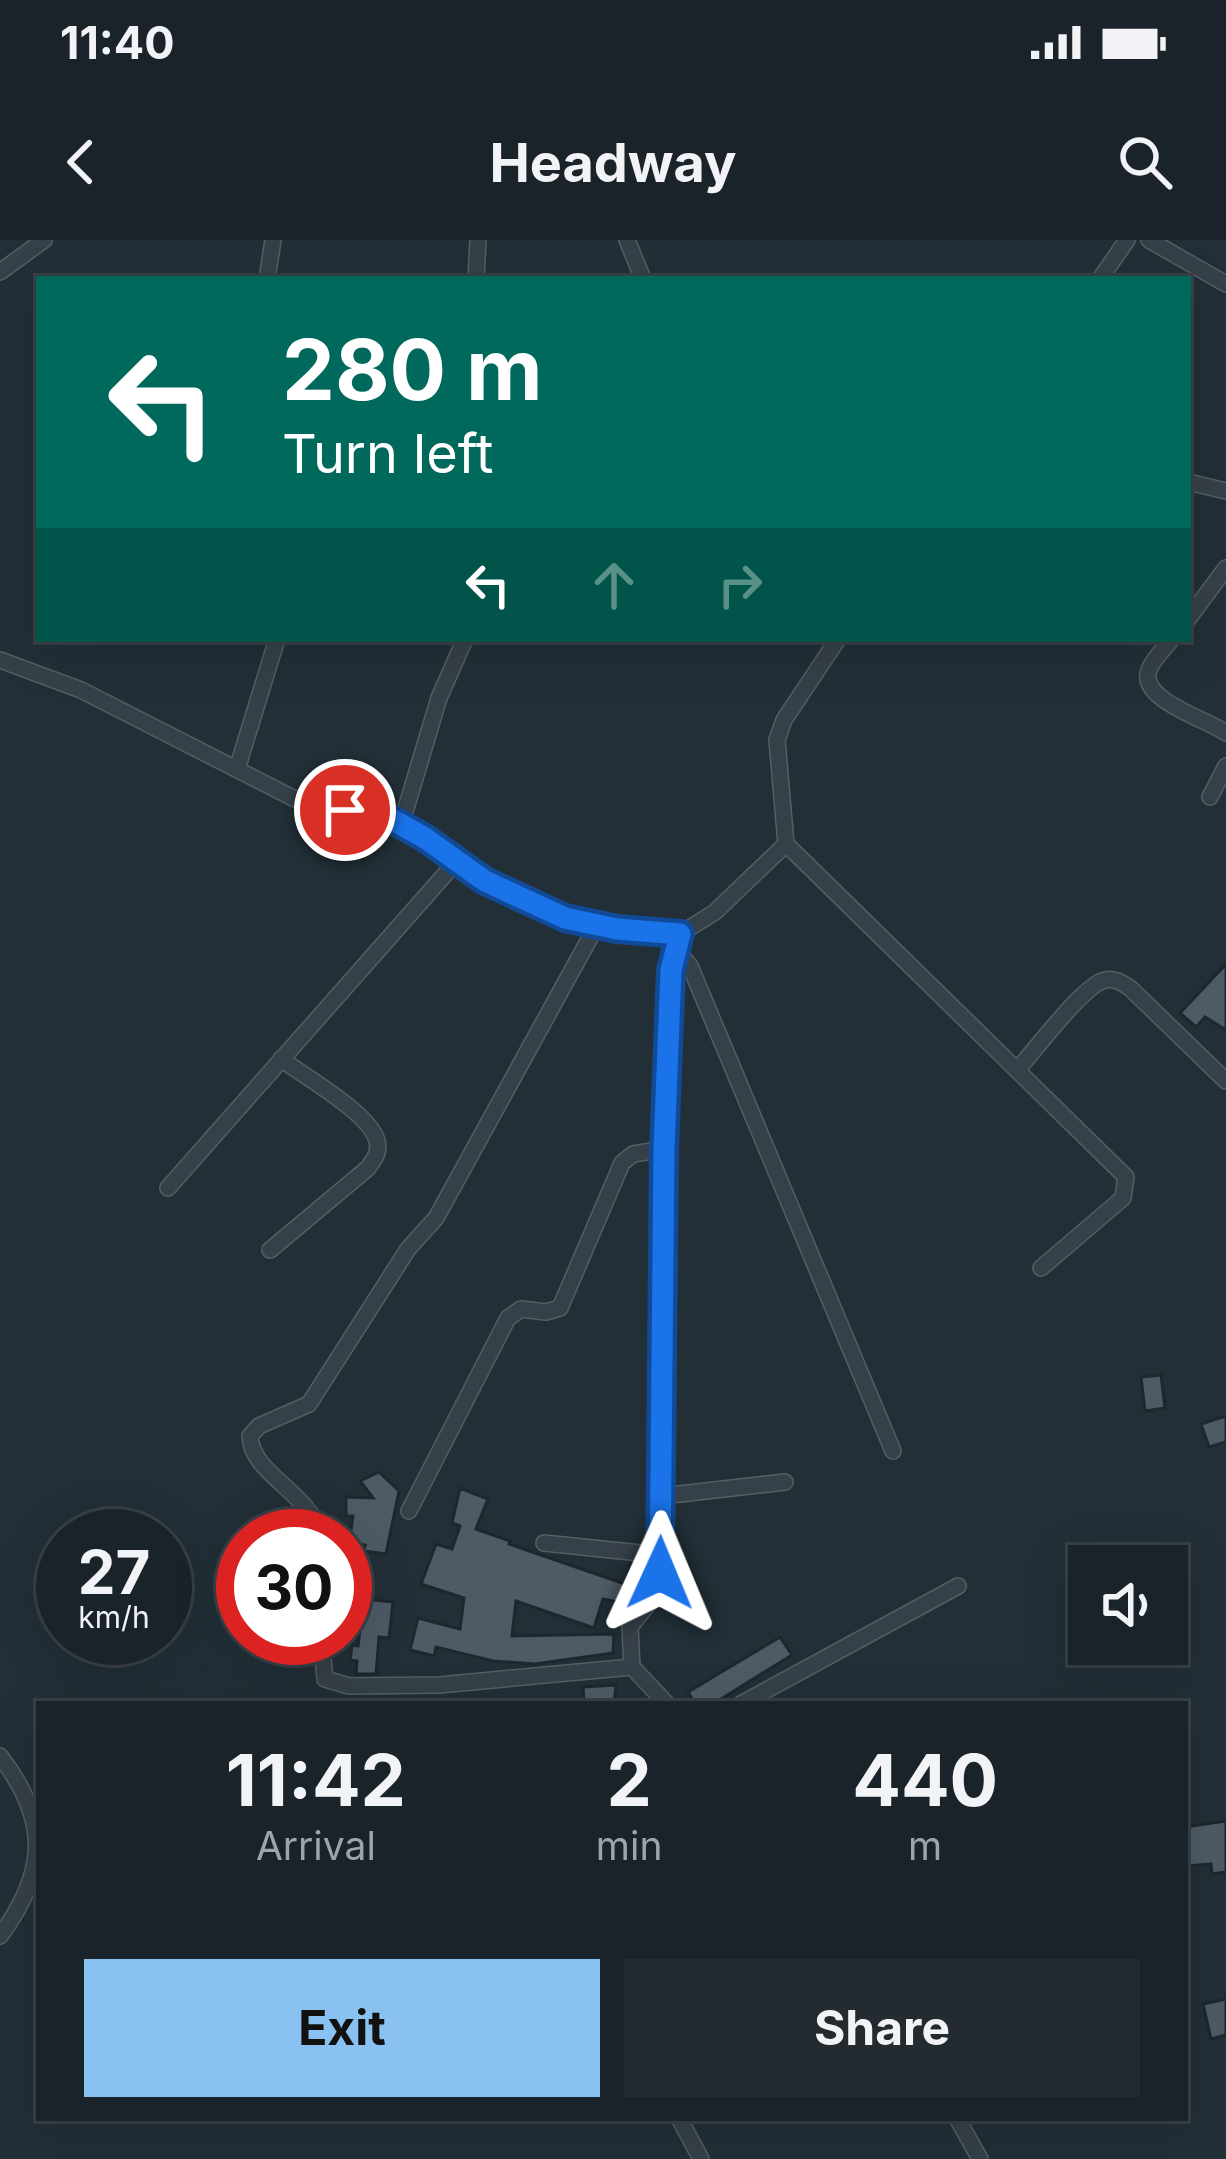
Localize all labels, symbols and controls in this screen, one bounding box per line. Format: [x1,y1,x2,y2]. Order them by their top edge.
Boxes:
text: 11:40 [60,15,175,70]
icon: back [48,129,114,195]
icon: search [1112,129,1178,195]
text: Headway [489,130,737,195]
text: 280 m [282,319,543,420]
icon: left [84,324,240,480]
text: Turn left [282,421,493,486]
icon: left [455,552,521,618]
icon: ahead [581,552,647,618]
icon: right [707,552,773,618]
pin [294,759,396,861]
icon: arrive [312,777,378,843]
speed limit sign: 30 [216,1509,372,1665]
position arrow [597,1510,723,1636]
text: 27 [78,1536,150,1608]
map controls [1068,1545,1188,1665]
button: sound [1068,1545,1188,1665]
text: km/h [78,1599,150,1635]
text: 11:42 [226,1736,406,1823]
text: 2 [606,1736,652,1823]
text: 440 [852,1736,998,1823]
text: Arrival [256,1822,376,1869]
text: min [596,1822,662,1869]
text: m [908,1822,942,1869]
button: Exit [84,1959,600,2097]
button: Share [624,1959,1140,2097]

